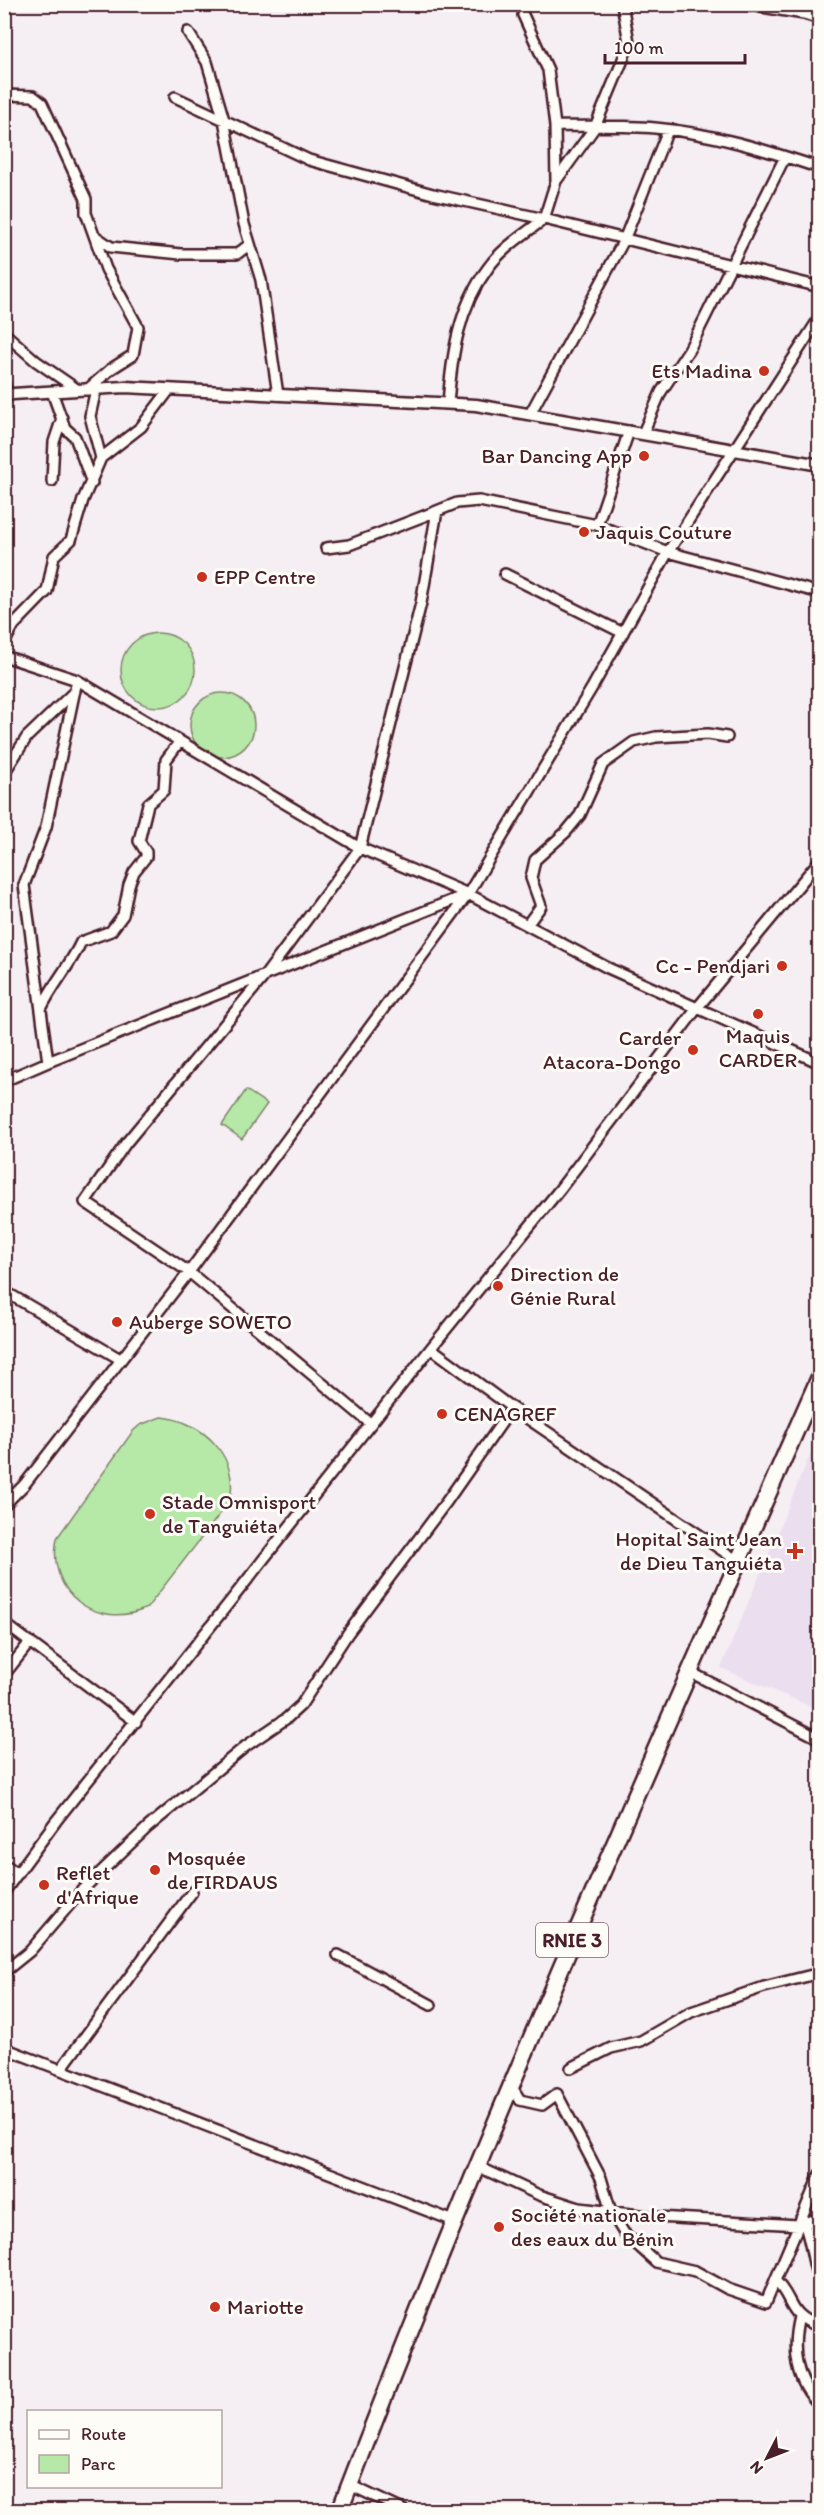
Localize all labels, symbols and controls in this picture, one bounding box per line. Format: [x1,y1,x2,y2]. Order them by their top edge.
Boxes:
scale bar [605,27,744,65]
text: 100 m [614,37,664,59]
place label: Ets Madina [651,358,752,383]
marker: Ets Madina [757,364,771,378]
place label: Bar Dancing App [482,443,632,468]
marker: Bar Dancing App [637,449,651,463]
place label: Jaquis Couture [596,519,732,544]
marker: Jaquis Couture [577,525,591,539]
place label: EPP Centre [214,564,316,589]
marker: EPP Centre [195,570,209,584]
place label: Cc - Pendjari [655,953,770,978]
marker: Cc - Pendjari [775,959,789,973]
marker: Maquis CARDER [751,1007,765,1021]
place label: Maquis CARDER [719,1023,797,1072]
place label: Carder Atacora-Dongo [543,1025,682,1074]
marker: Carder Atacora-Dongo [686,1043,700,1057]
place label: Direction de Génie Rural [510,1261,619,1310]
marker: Direction de Génie Rural [491,1279,505,1293]
place label: Auberge SOWETO [129,1309,292,1334]
marker: Auberge SOWETO [110,1315,124,1329]
place label: CENAGREF [454,1401,557,1426]
marker: CENAGREF [435,1407,449,1421]
place label: Stade Omnisport de Tanguiéta [162,1489,316,1538]
marker: Stade Omnisport de Tanguiéta [143,1507,157,1521]
place label: Hopital Saint Jean de Dieu Tanguiéta [616,1526,782,1575]
marker: Hopital Saint Jean de Dieu Tanguiéta [786,1542,804,1560]
place label: Mosquée de FIRDAUS [167,1845,278,1894]
place label: Reflet d'Afrique [56,1860,139,1909]
marker: Mosquée de FIRDAUS [148,1863,162,1877]
marker: Reflet d'Afrique [37,1878,51,1892]
road number: RNIE 3 [536,1923,608,1957]
place label: Société nationale des eaux du Bénin [511,2202,674,2251]
marker: Société nationale des eaux du Bénin [492,2220,506,2234]
place label: Mariotte [227,2294,304,2319]
marker: Mariotte [208,2300,222,2314]
legend [27,2410,222,2488]
text: Route [81,2423,126,2445]
north arrow [737,2428,797,2488]
text: Parc [81,2453,115,2475]
text: N [746,2457,767,2478]

